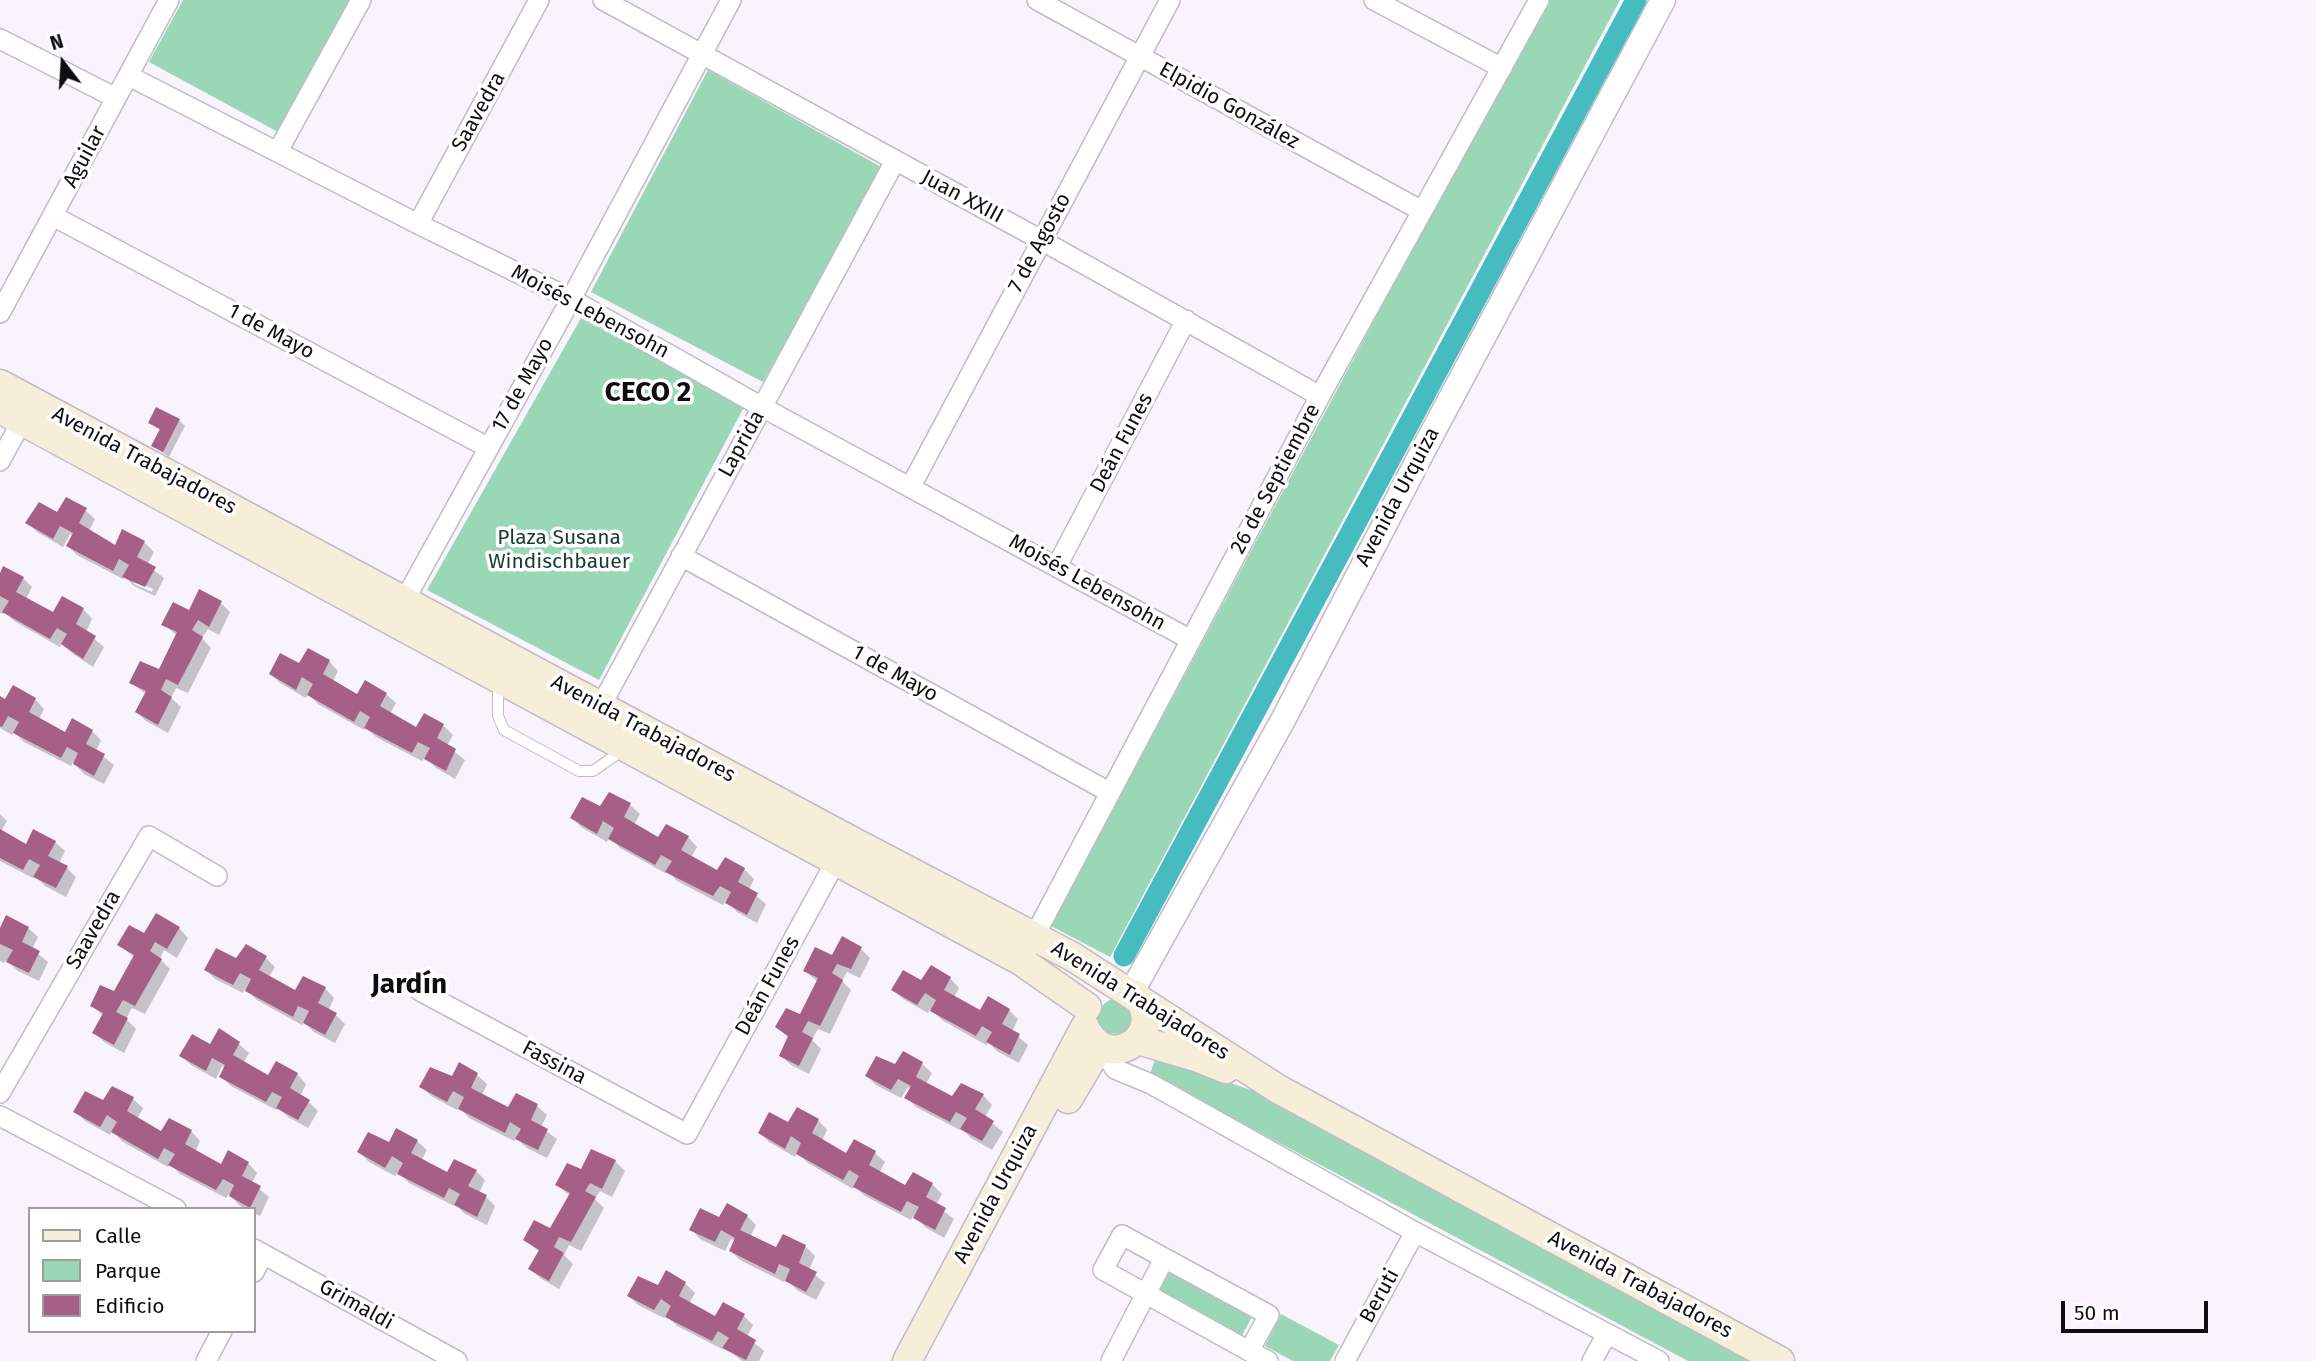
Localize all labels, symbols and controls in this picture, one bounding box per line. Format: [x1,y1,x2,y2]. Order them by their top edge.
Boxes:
north arrow [28,28,98,98]
text: N [47,30,66,55]
street label: Elpidio González [1155,57,1303,155]
street label: Saavedra [447,68,511,156]
street label: Aguilar [58,122,112,192]
street label: Juan XXIII [917,165,1007,229]
street label: 7 de Agosto [1003,189,1077,297]
street label: Moisés Lebensohn [507,260,673,364]
street label: 1 de Mayo [224,299,318,365]
street label: 17 de Mayo [487,334,559,436]
district label: CECO 2 [605,376,691,410]
street label: Deán Funes [1085,389,1159,497]
street label: 26 de Septiembre [1226,400,1326,558]
street label: Avenida Trabajadores [48,402,240,520]
street label: Laprida [713,406,771,482]
street label: Avenida Urquiza [1351,423,1445,571]
park label: Plaza Susana Windischbauer [488,525,630,575]
street label: Moisés Lebensohn [1004,529,1170,637]
street label: 1 de Mayo [848,640,942,708]
street label: Avenida Trabajadores [547,670,739,788]
street label: Saavedra [61,886,127,974]
street label: Deán Funes [730,932,806,1040]
street label: Avenida Trabajadores [1046,936,1234,1066]
district label: Jardín [371,968,447,1002]
street label: Fassina [517,1036,591,1090]
street label: Avenida Urquiza [949,1120,1043,1268]
legend [28,1207,256,1333]
text: Calle [95,1223,141,1249]
street label: Avenida Trabajadores [1544,1226,1736,1344]
text: Parque [95,1258,161,1284]
street label: Beruti [1355,1265,1405,1327]
street label: Grimaldi [314,1274,398,1336]
scale bar [2064,1288,2211,1332]
text: Edificio [95,1293,165,1319]
text: 50 m [2074,1300,2120,1326]

